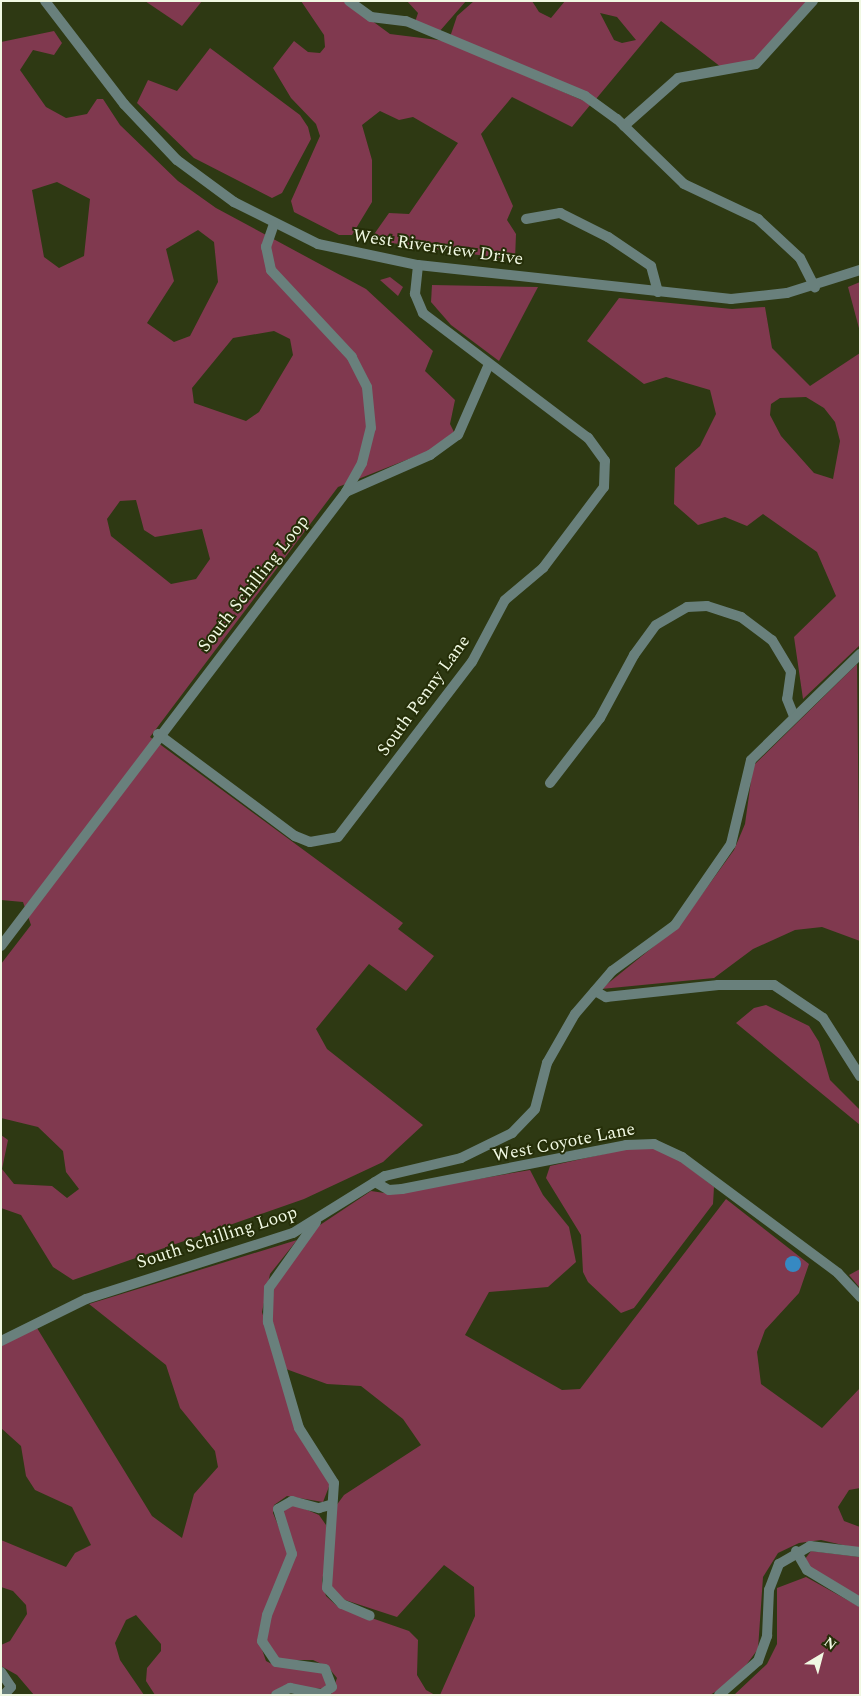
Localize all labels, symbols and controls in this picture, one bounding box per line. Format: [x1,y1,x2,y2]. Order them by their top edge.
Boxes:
street label: West Riverview Drive [352,225,524,271]
street label: South Schilling Loop [194,511,314,657]
street label: South Penny Lane [373,631,475,761]
street label: West Coyote Lane [491,1119,637,1167]
street label: South Schilling Loop [134,1202,300,1274]
north arrow [796,1631,846,1681]
text: N [819,1632,841,1655]

